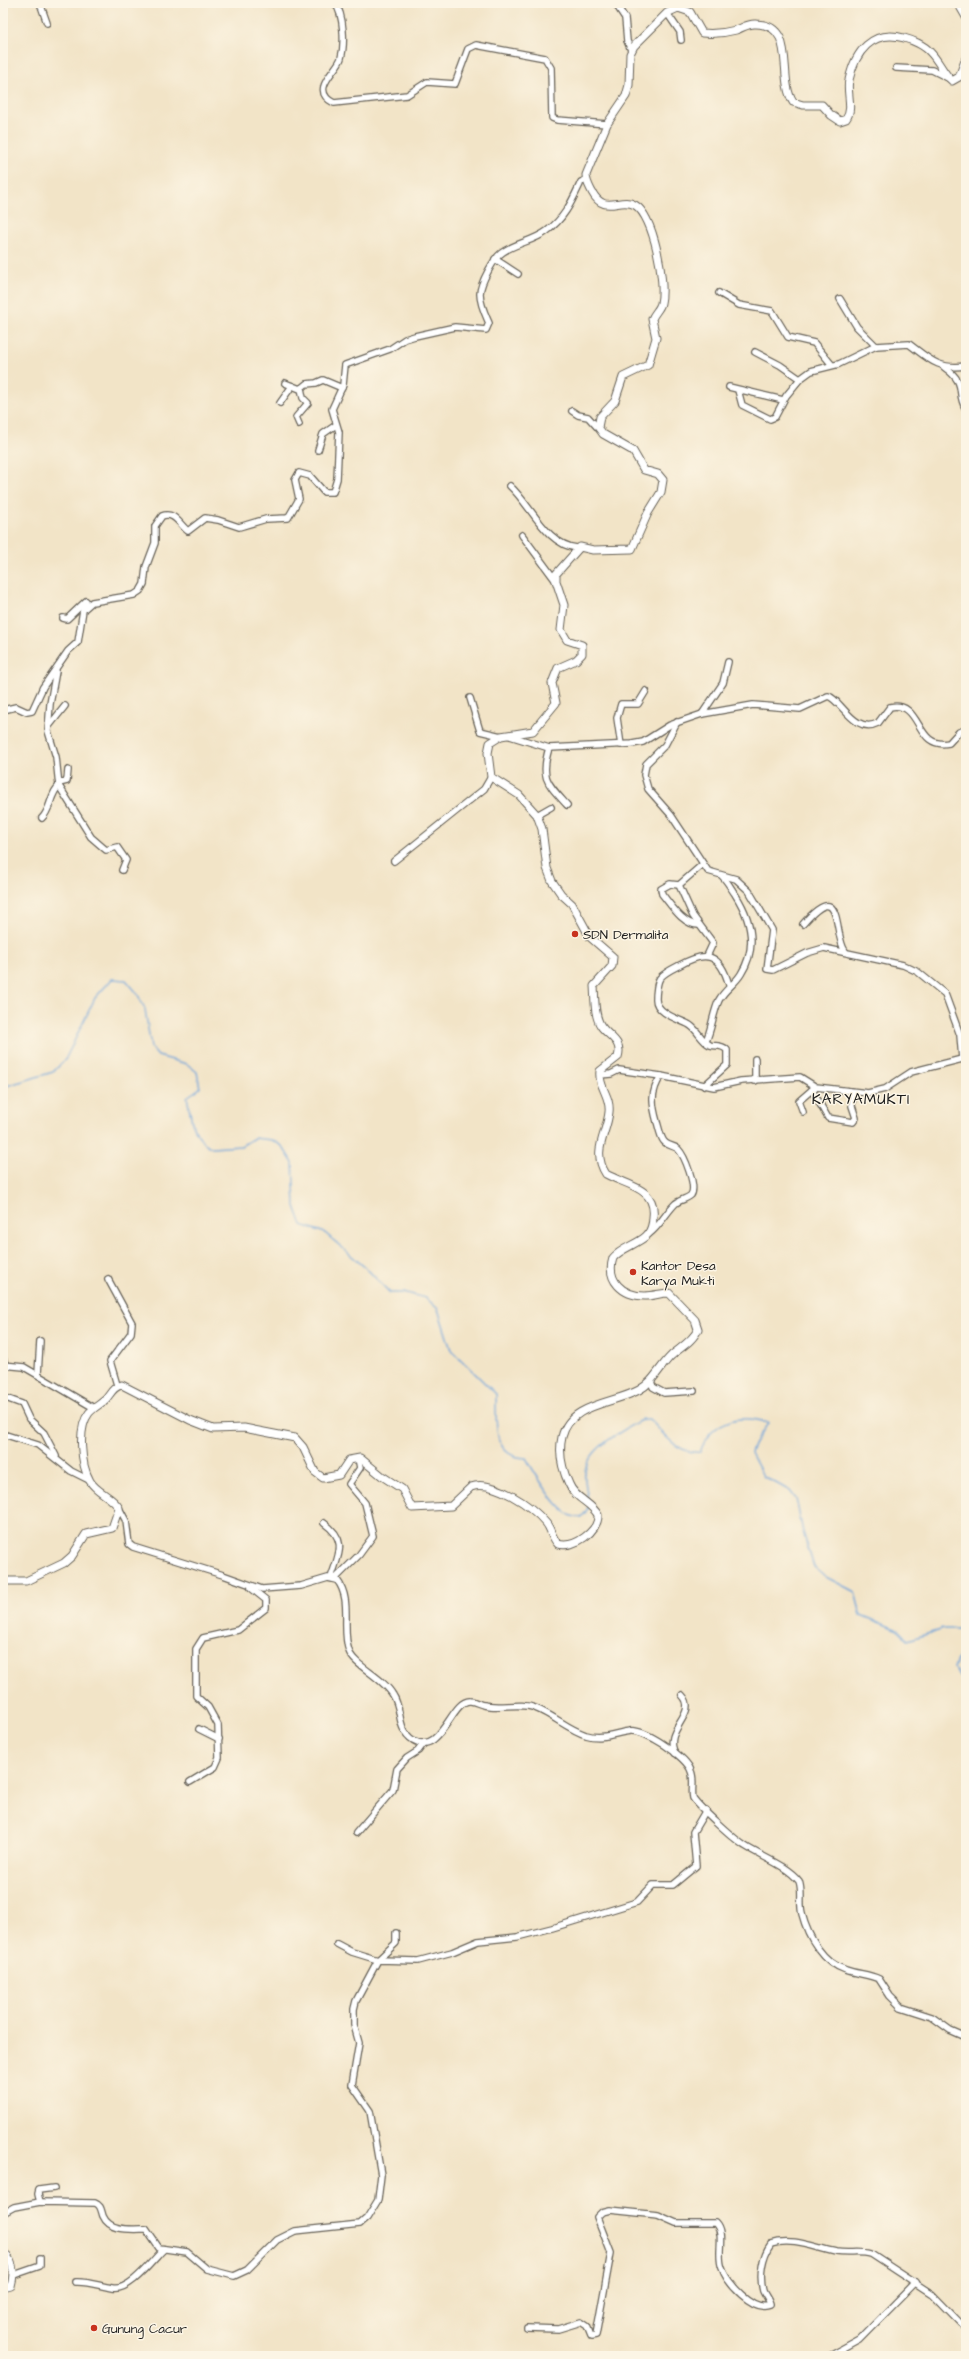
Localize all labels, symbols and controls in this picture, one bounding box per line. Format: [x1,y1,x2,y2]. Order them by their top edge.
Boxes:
place label: SDN Dermalita [583,926,669,944]
marker: SDN Dermalita [570,929,580,939]
district label: KARYAMUKTI [812,1089,910,1110]
place label: Kantor Desa Karya Mukti [641,1257,716,1291]
marker: Kantor Desa Karya Mukti [628,1267,638,1277]
place label: Gunung Cacur [102,2320,187,2339]
marker: Gunung Cacur [89,2323,99,2333]

